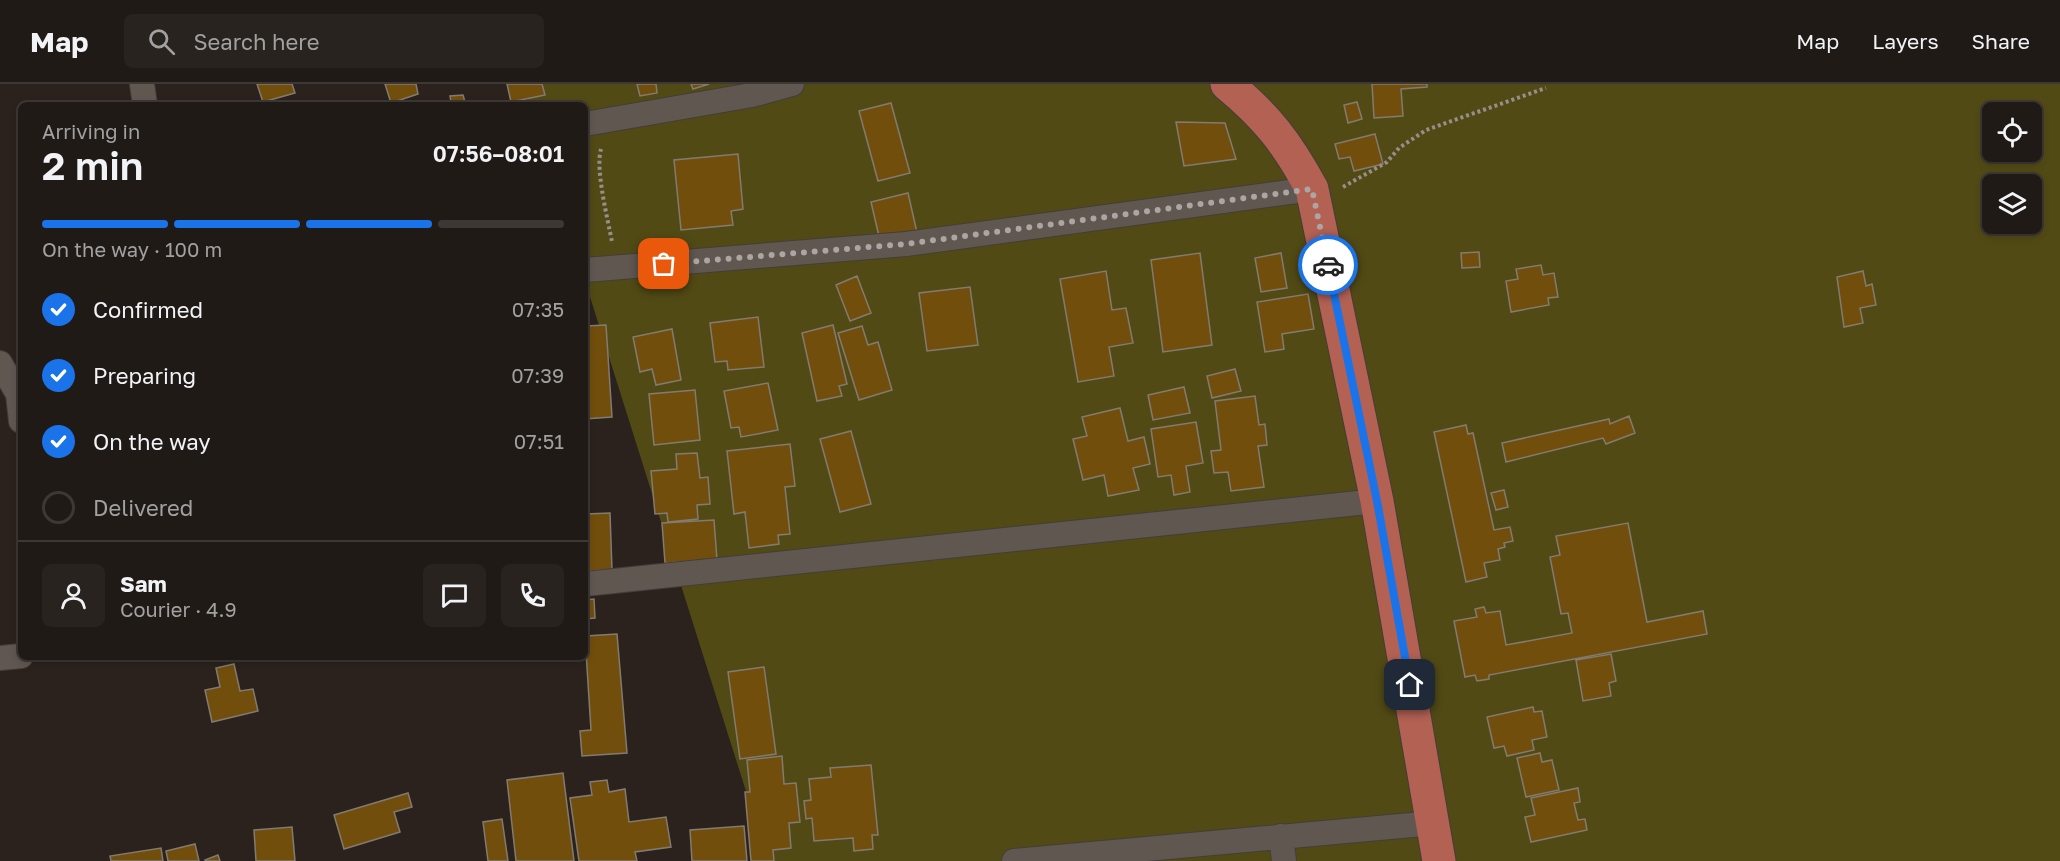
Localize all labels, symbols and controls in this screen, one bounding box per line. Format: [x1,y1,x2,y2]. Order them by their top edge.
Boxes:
search box [124,14,544,68]
text: Map [30,25,88,58]
icon: search [145,25,178,58]
text: Search here [193,28,319,55]
text: Map [1796,28,1839,54]
text: Layers [1872,28,1939,54]
text: Share [1972,28,2030,54]
map controls [1982,102,2042,234]
button: locate [1982,102,2042,162]
text: Arriving in [42,119,140,143]
text: 07:56–08:01 [433,140,564,167]
text: 2 min [42,142,143,189]
button: layers [1982,174,2042,234]
courier [1298,235,1358,295]
text: On the way · 100 m [42,237,222,261]
pin [638,238,689,289]
icon: bag [647,247,680,280]
icon: car [1312,249,1345,282]
icon: check [42,293,75,326]
text: Confirmed [93,296,203,323]
text: 07:35 [512,297,564,321]
icon: check [42,359,75,392]
text: Preparing [93,362,196,389]
text: 07:39 [511,363,564,387]
icon: check [42,425,75,458]
text: On the way [93,428,211,455]
text: 07:51 [514,429,564,453]
text: Delivered [93,494,193,521]
button: person [42,564,105,627]
button: chat [423,564,486,627]
button: phone [501,564,564,627]
text: Sam [120,570,167,597]
text: Courier · 4.9 [120,597,237,621]
pin [1384,659,1435,710]
icon: home [1393,668,1426,701]

